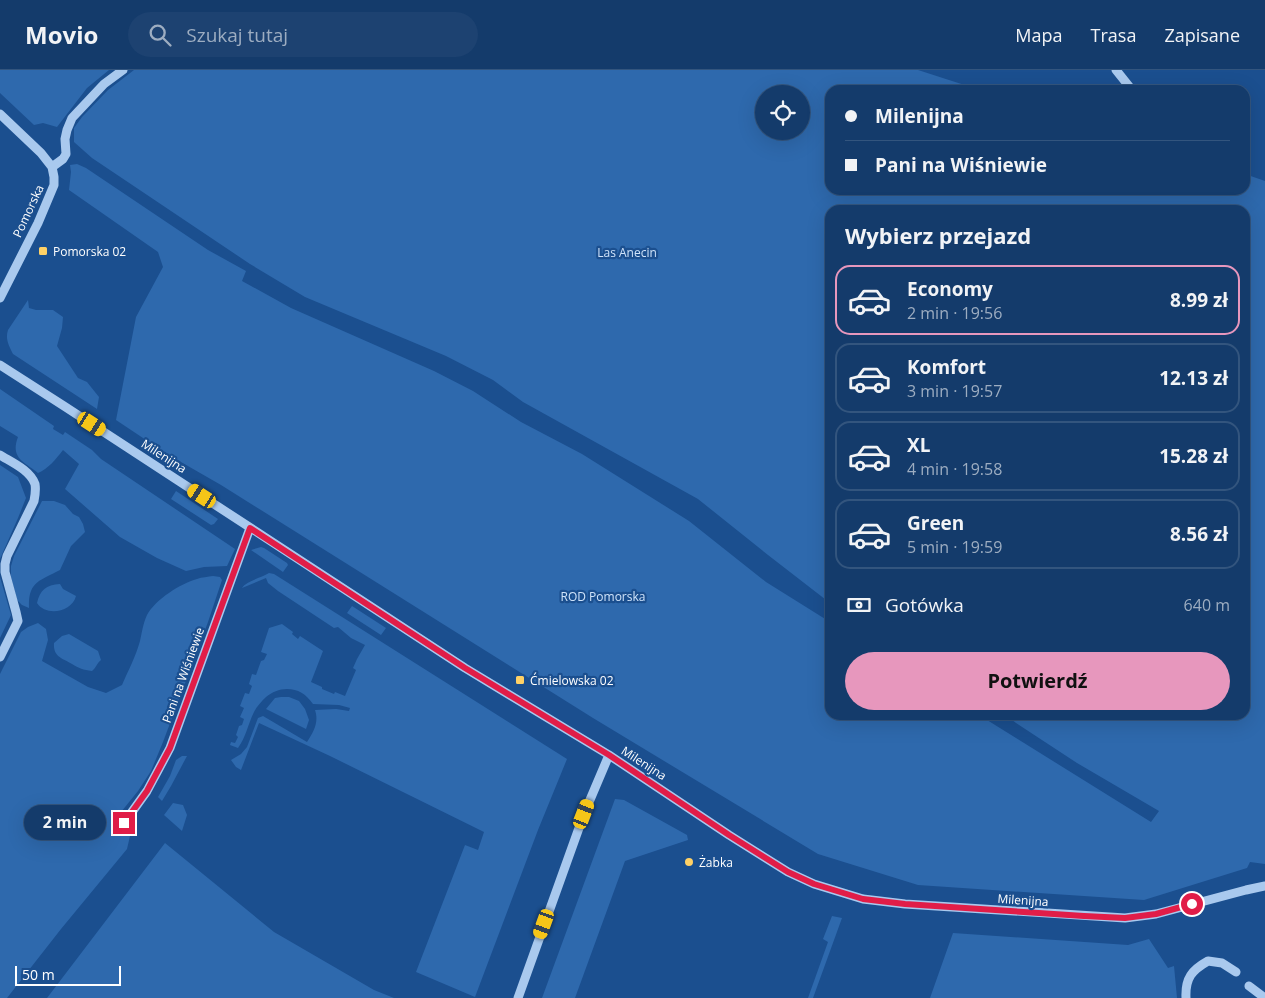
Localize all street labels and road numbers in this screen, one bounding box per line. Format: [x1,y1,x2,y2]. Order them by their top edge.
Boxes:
street label: Pomorska [8,182,48,240]
street label: Milenijna [138,435,190,477]
street label: Pani na Wiśniewie [158,625,208,725]
street label: Milenijna [618,742,670,784]
street label: Milenijna [997,890,1049,910]

